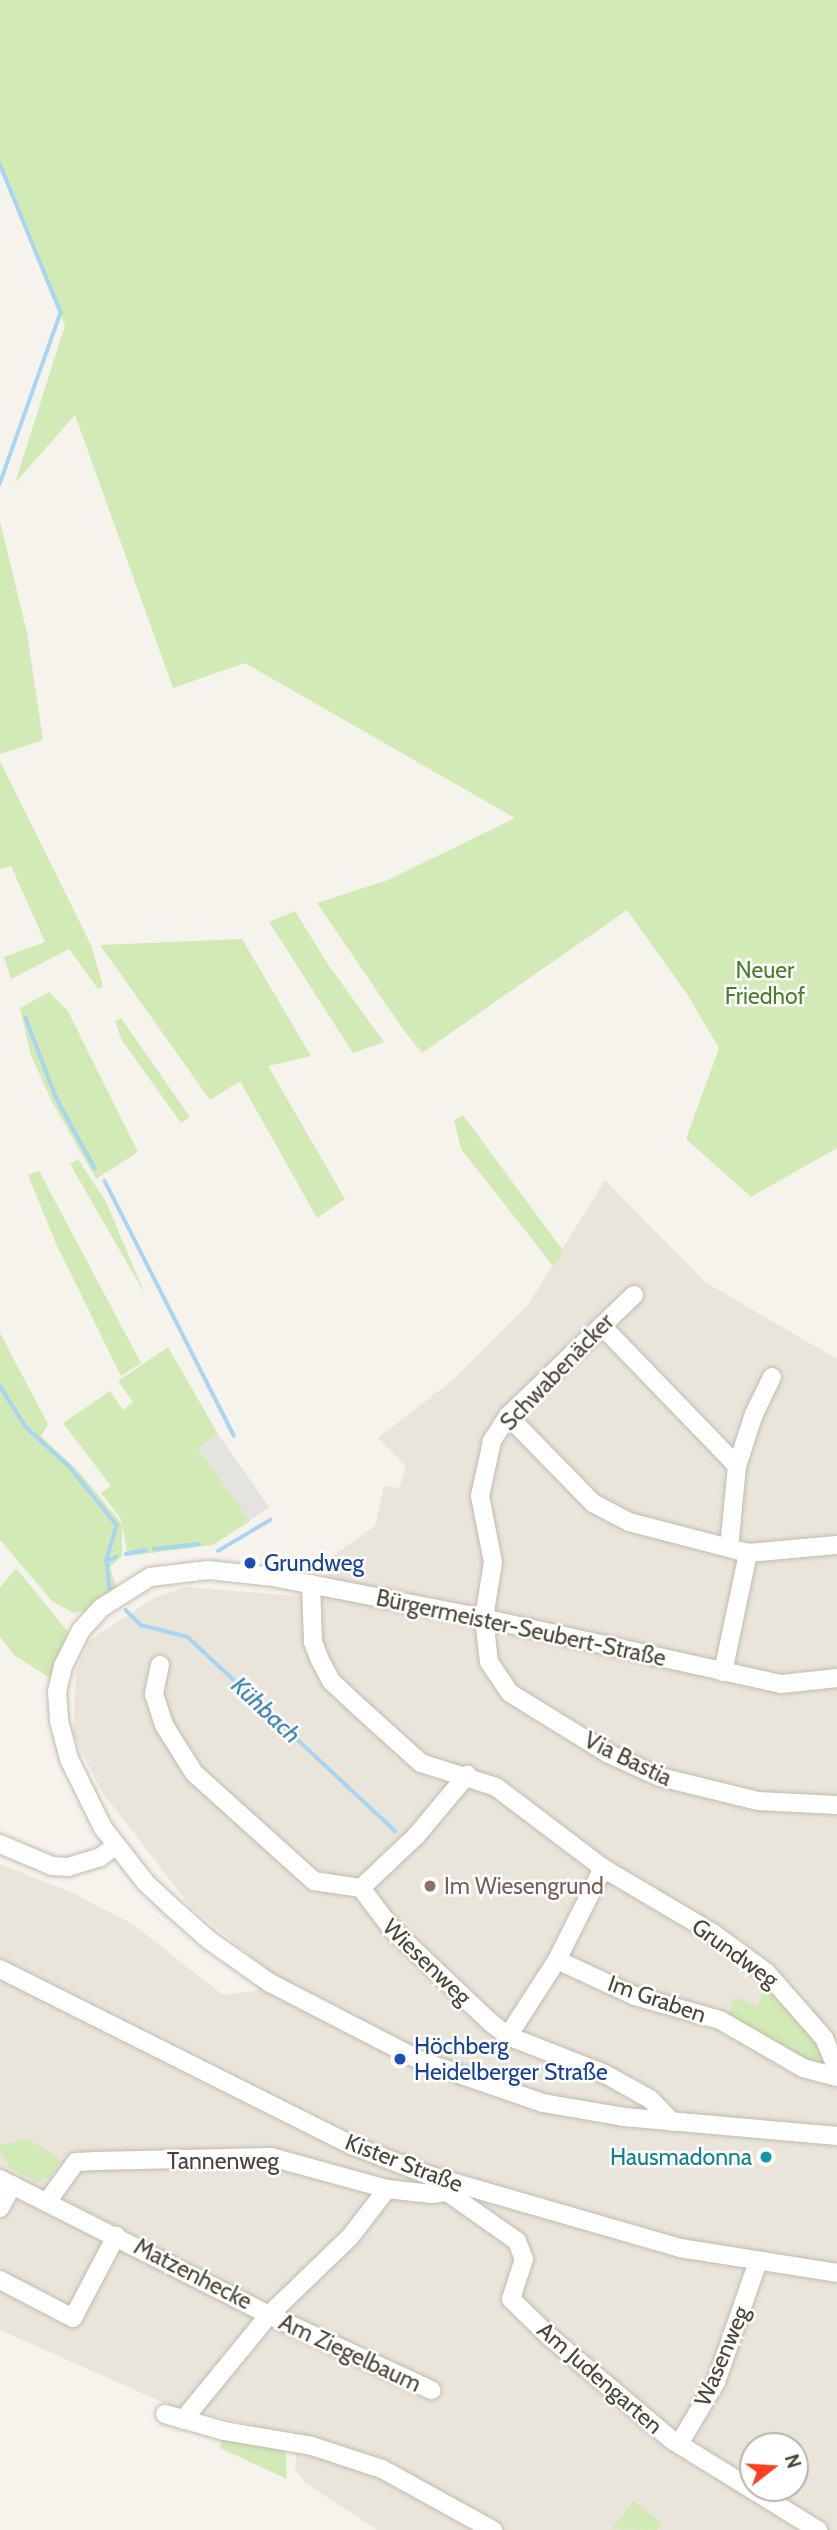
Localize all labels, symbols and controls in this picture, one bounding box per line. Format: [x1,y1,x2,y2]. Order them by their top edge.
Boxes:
park label: Neuer Friedhof [725,956,805,1010]
street label: Schwabenäcker [494,1308,620,1436]
place label: Grundweg [264,1549,364,1577]
marker: Grundweg [242,1555,258,1571]
street label: Bürgermeister-Seubert-Straße [374,1584,668,1672]
water label: Kühbach [225,1671,307,1749]
street label: Via Bastia [580,1726,676,1792]
place label: Im Wiesengrund [444,1872,604,1900]
marker: Im Wiesengrund [422,1878,438,1894]
street label: Grundweg [686,1912,784,1994]
street label: Wiesenweg [377,1913,477,2011]
street label: Im Graben [604,1969,710,2029]
place label: Höchberg Heidelberger Straße [414,2032,608,2086]
marker: Höchberg Heidelberger Straße [392,2051,408,2067]
street label: Kister Straße [341,2128,467,2198]
place label: Hausmadonna [610,2143,752,2171]
street label: Tannenweg [167,2147,279,2175]
marker: Hausmadonna [758,2149,774,2165]
street label: Matzenhecke [129,2233,257,2315]
street label: Wasenweg [689,2302,755,2410]
street label: Am Ziegelbaum [275,2308,425,2398]
street label: Am Judengarten [532,2316,668,2440]
north arrow [739,2432,809,2502]
text: N [780,2452,806,2471]

